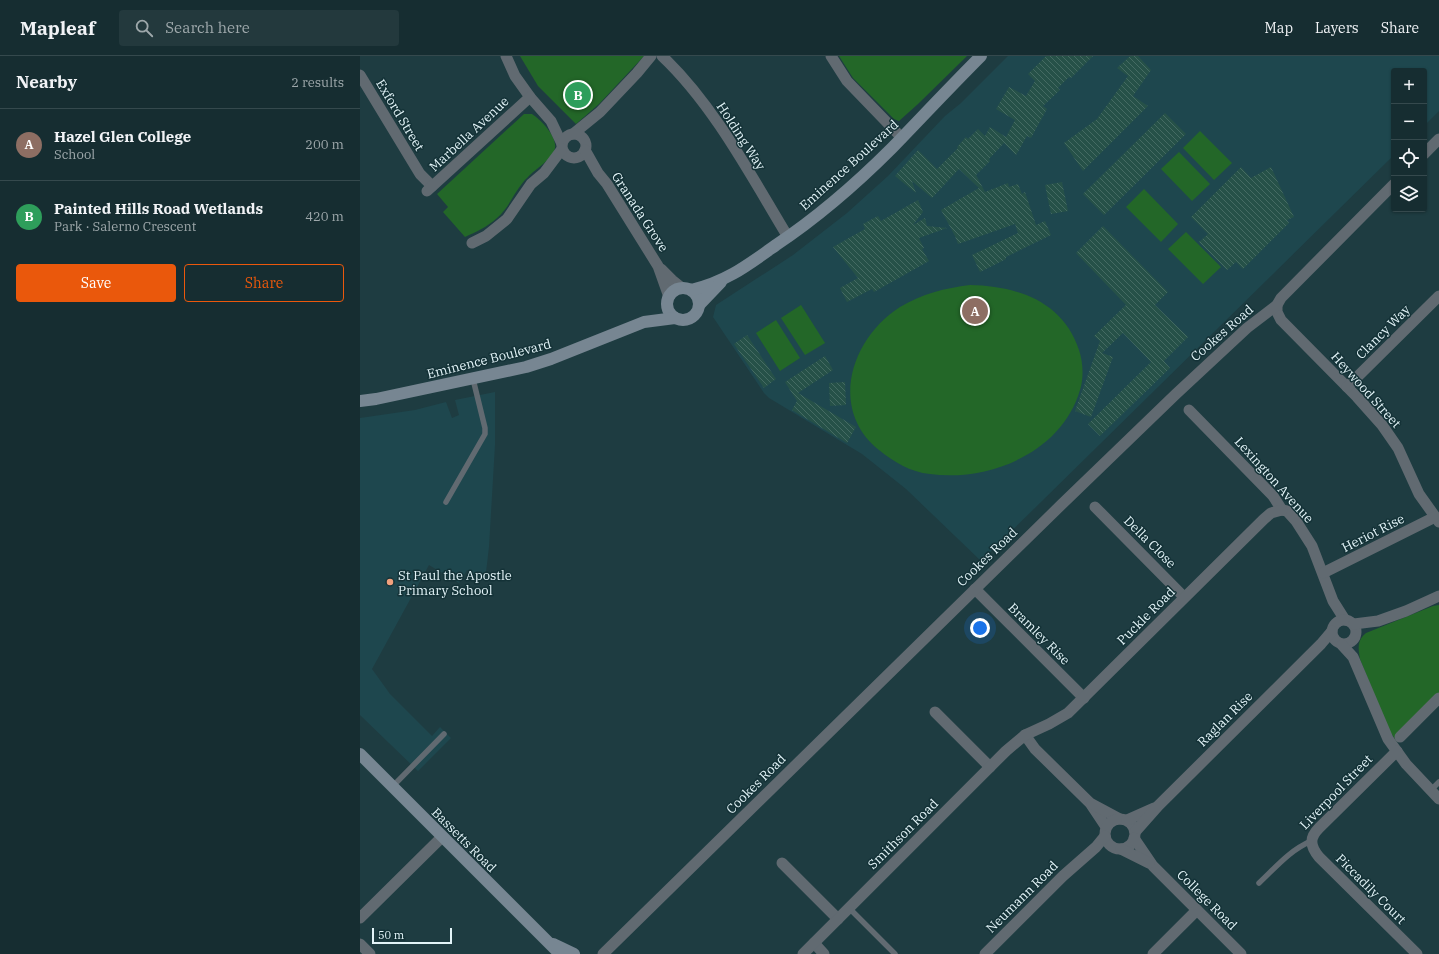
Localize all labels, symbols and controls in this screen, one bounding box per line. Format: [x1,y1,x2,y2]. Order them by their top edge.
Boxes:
search box [119,10,399,46]
text: Mapleaf [20,16,95,40]
icon: search [133,17,155,39]
text: Search here [165,18,250,37]
text: Map [1265,19,1293,37]
text: Layers [1315,19,1359,37]
text: Share [1381,19,1419,37]
map controls [1391,68,1427,212]
button: + [1391,68,1427,104]
text: Nearby [16,71,77,93]
text: 2 results [291,74,344,91]
street label: Exford Street [372,76,428,154]
pin: B [565,80,591,110]
street label: Marbella Avenue [426,93,512,175]
street label: Holding Way [713,99,769,173]
button: − [1391,104,1427,140]
street label: Eminence Boulevard [796,116,902,214]
text: Hazel Glen College [54,127,191,146]
text: A [24,136,34,153]
text: 200 m [305,136,344,153]
button: locate [1391,140,1427,176]
text: School [54,146,95,163]
street label: Granada Grove [608,169,672,255]
button: layers [1391,176,1427,212]
text: Painted Hills Road Wetlands [54,199,263,218]
text: B [24,208,34,225]
text: 420 m [305,208,344,225]
text: Park · Salerno Crescent [54,218,196,235]
button: Save [16,264,176,302]
button: Share [184,264,344,302]
pin: A [962,296,988,326]
street label: Cookes Road [1187,301,1257,365]
street label: Clancy Way [1352,301,1414,363]
street label: Eminence Boulevard [425,335,553,383]
street label: Heywood Street [1327,348,1405,432]
street label: Lexington Avenue [1231,433,1317,527]
street label: Heriot Rise [1339,510,1407,556]
street label: Della Close [1120,512,1180,572]
street label: Cookes Road [953,524,1021,590]
place label: St Paul the Apostle Primary School [398,567,512,599]
marker: St Paul the Apostle Primary School [385,577,395,587]
street label: Puckle Road [1113,583,1179,649]
street label: Bramley Rise [1004,599,1074,669]
your location [970,618,990,638]
street label: Raglan Rise [1194,688,1256,750]
street label: Cookes Road [722,750,790,818]
street label: Liverpool Street [1296,751,1376,833]
street label: Smithson Road [864,795,942,873]
street label: Bassetts Road [428,804,500,876]
street label: Piccadily Court [1332,850,1410,928]
street label: Neumann Road [982,857,1062,937]
street label: College Road [1173,866,1241,934]
scale bar [372,926,452,945]
text: 50 m [378,928,404,942]

